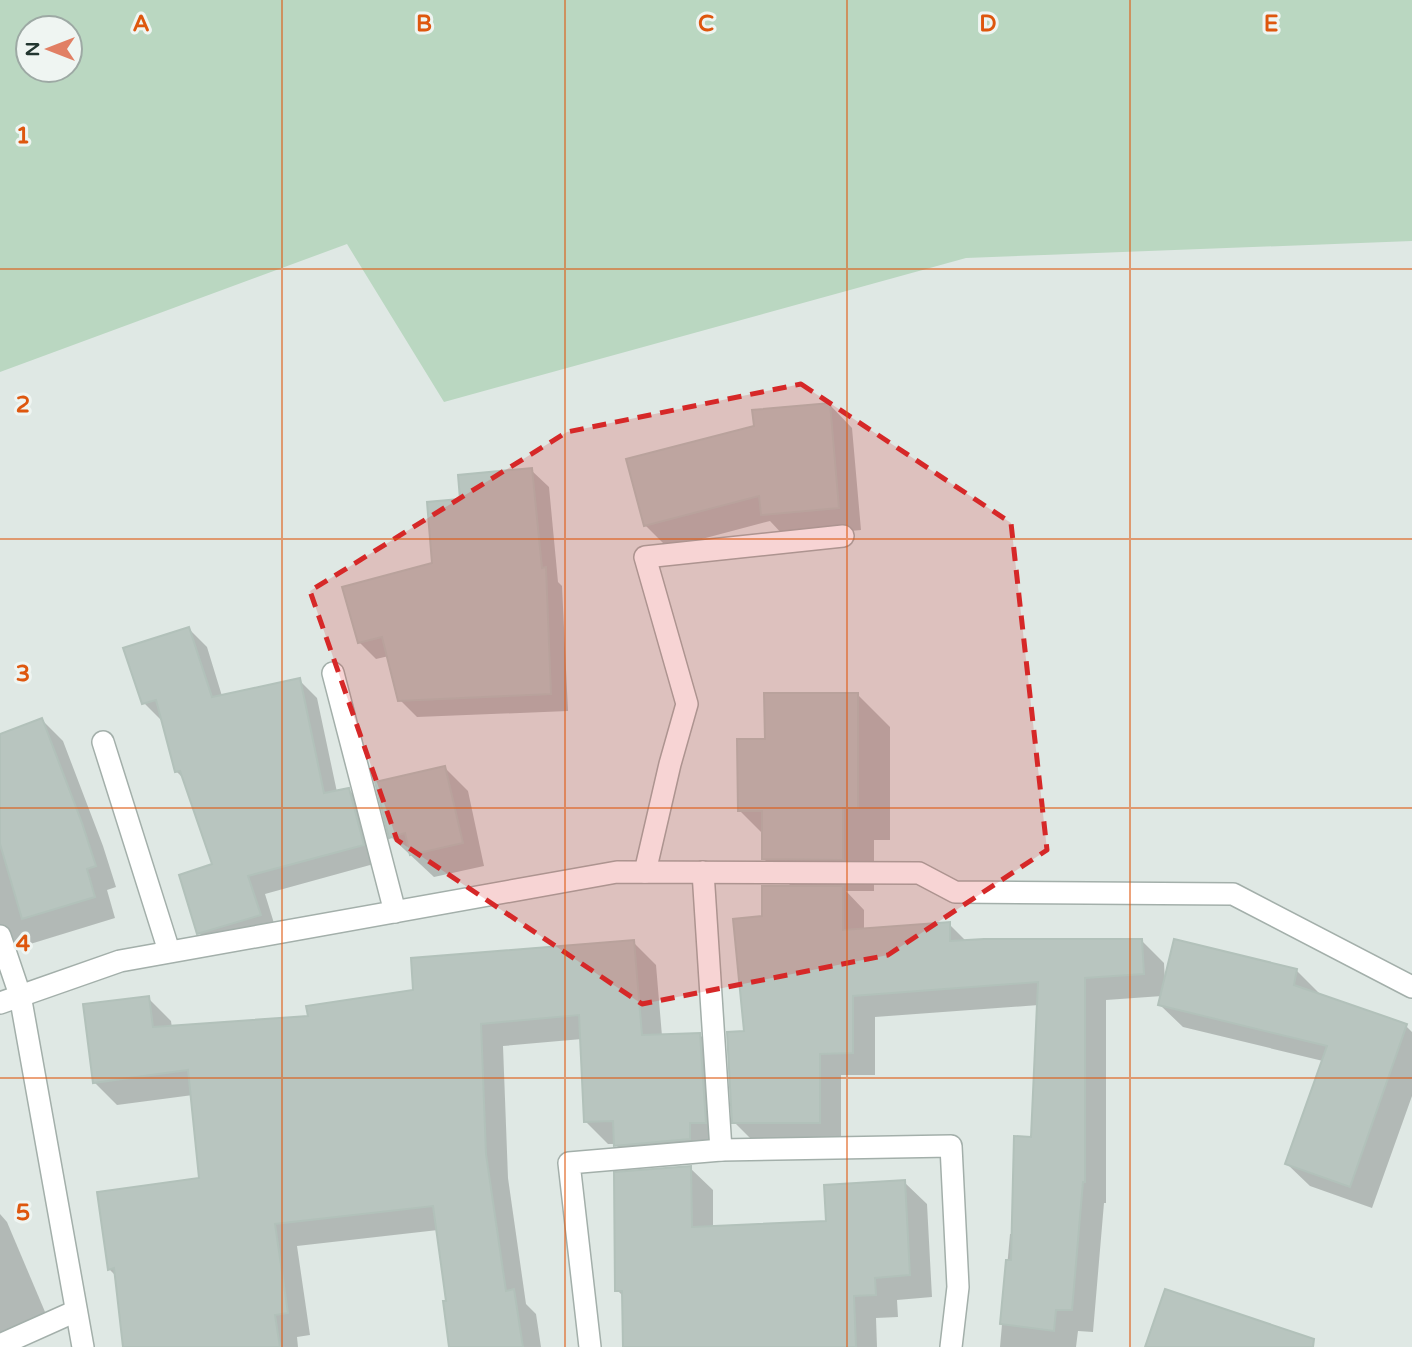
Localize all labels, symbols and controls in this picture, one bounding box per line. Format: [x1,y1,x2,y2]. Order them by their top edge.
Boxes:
text: A [132,10,150,38]
text: B [416,10,432,38]
text: C [698,10,714,38]
text: D [979,10,997,38]
text: E [1264,10,1278,38]
north arrow [14,14,84,84]
text: N [22,41,44,57]
text: 1 [16,122,30,150]
text: 2 [16,391,30,419]
text: 3 [16,660,30,688]
text: 4 [16,930,31,958]
text: 5 [16,1199,30,1227]

